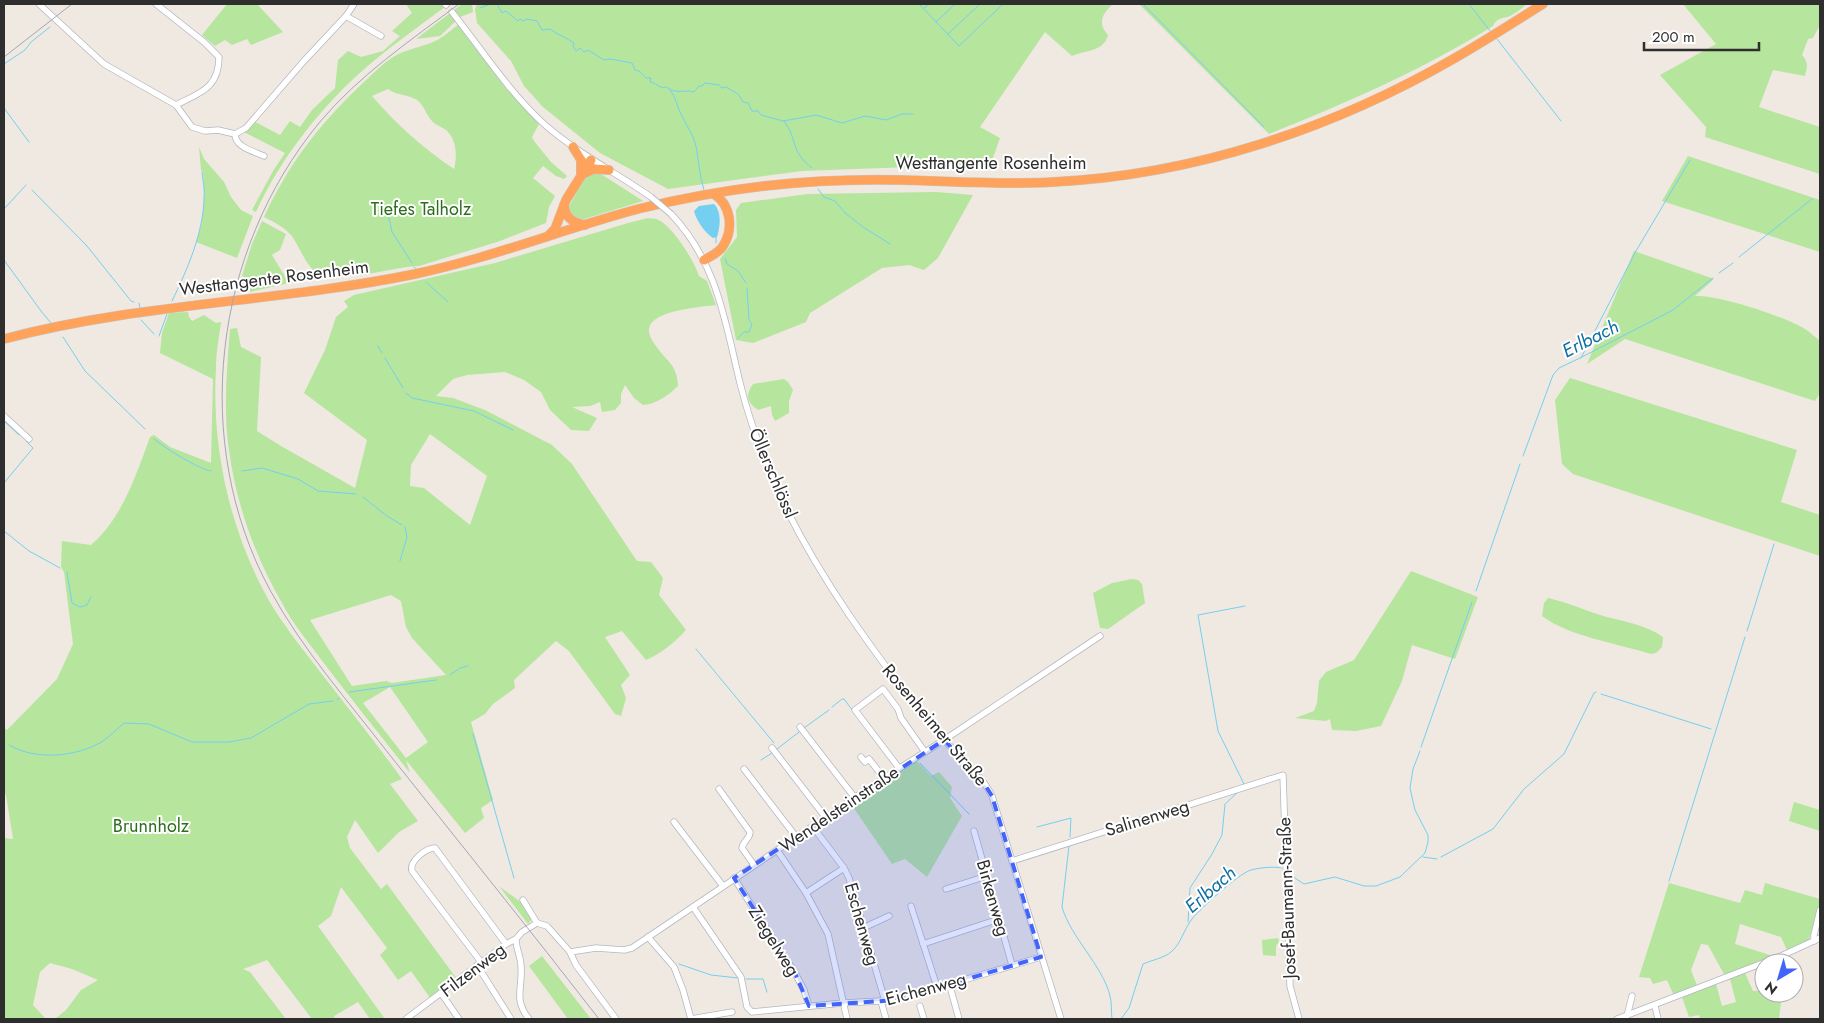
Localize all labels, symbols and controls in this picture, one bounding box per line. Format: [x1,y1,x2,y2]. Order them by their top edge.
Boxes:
scale bar [1644,20,1759,52]
text: 200 m [1652,26,1695,48]
street label: Westtangente Rosenheim [896,150,1086,176]
park label: Tiefes Talholz [371,196,472,222]
street label: Westtangente Rosenheim [178,253,370,303]
water label: Erlbach [1557,313,1623,364]
street label: Öllerschlössl [742,424,804,522]
street label: Rosenheimer Straße [876,658,994,792]
street label: Wendelsteinstraße [774,759,904,859]
street label: Salinenweg [1102,793,1192,843]
park label: Brunnholz [113,813,190,839]
street label: Josef-Baumann-Straße [1271,817,1303,981]
street label: Birkenweg [970,857,1016,939]
water label: Erlbach [1179,859,1242,919]
street label: Eschenweg [838,879,886,969]
street label: Ziegelweg [742,901,806,981]
street label: Filzenweg [435,937,511,1003]
north arrow [1754,953,1804,1003]
street label: Eichenweg [883,966,969,1012]
text: N [1760,977,1782,1000]

